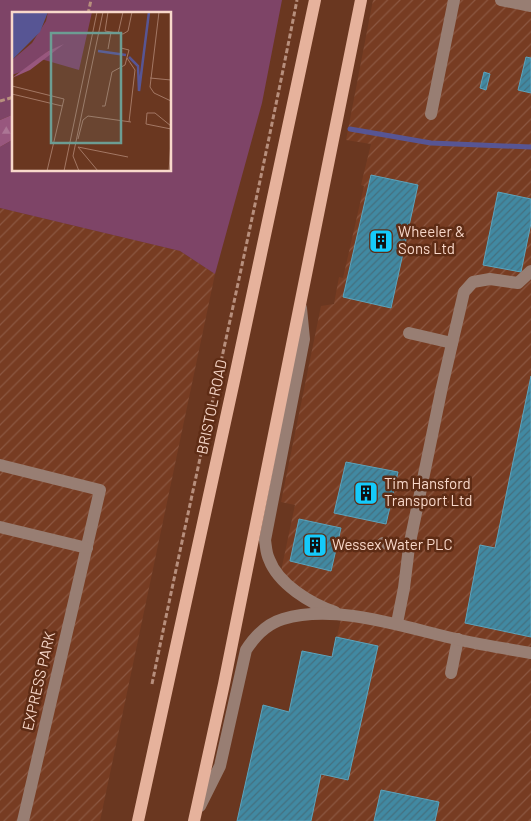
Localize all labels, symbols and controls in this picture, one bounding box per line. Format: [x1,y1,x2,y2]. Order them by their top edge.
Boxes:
inset map [12,12,171,171]
place label: Wheeler & Sons Ltd [398,222,465,257]
building icon: Wheeler & Sons Ltd [368,228,394,254]
street label: BRISTOL ROAD [192,358,230,456]
place label: Tim Hansford Transport Ltd [384,474,472,509]
building icon: Tim Hansford Transport Ltd [353,480,379,506]
building icon: Wessex Water PLC [302,532,328,558]
place label: Wessex Water PLC [332,535,453,553]
street label: EXPRESS PARK [18,629,58,732]

